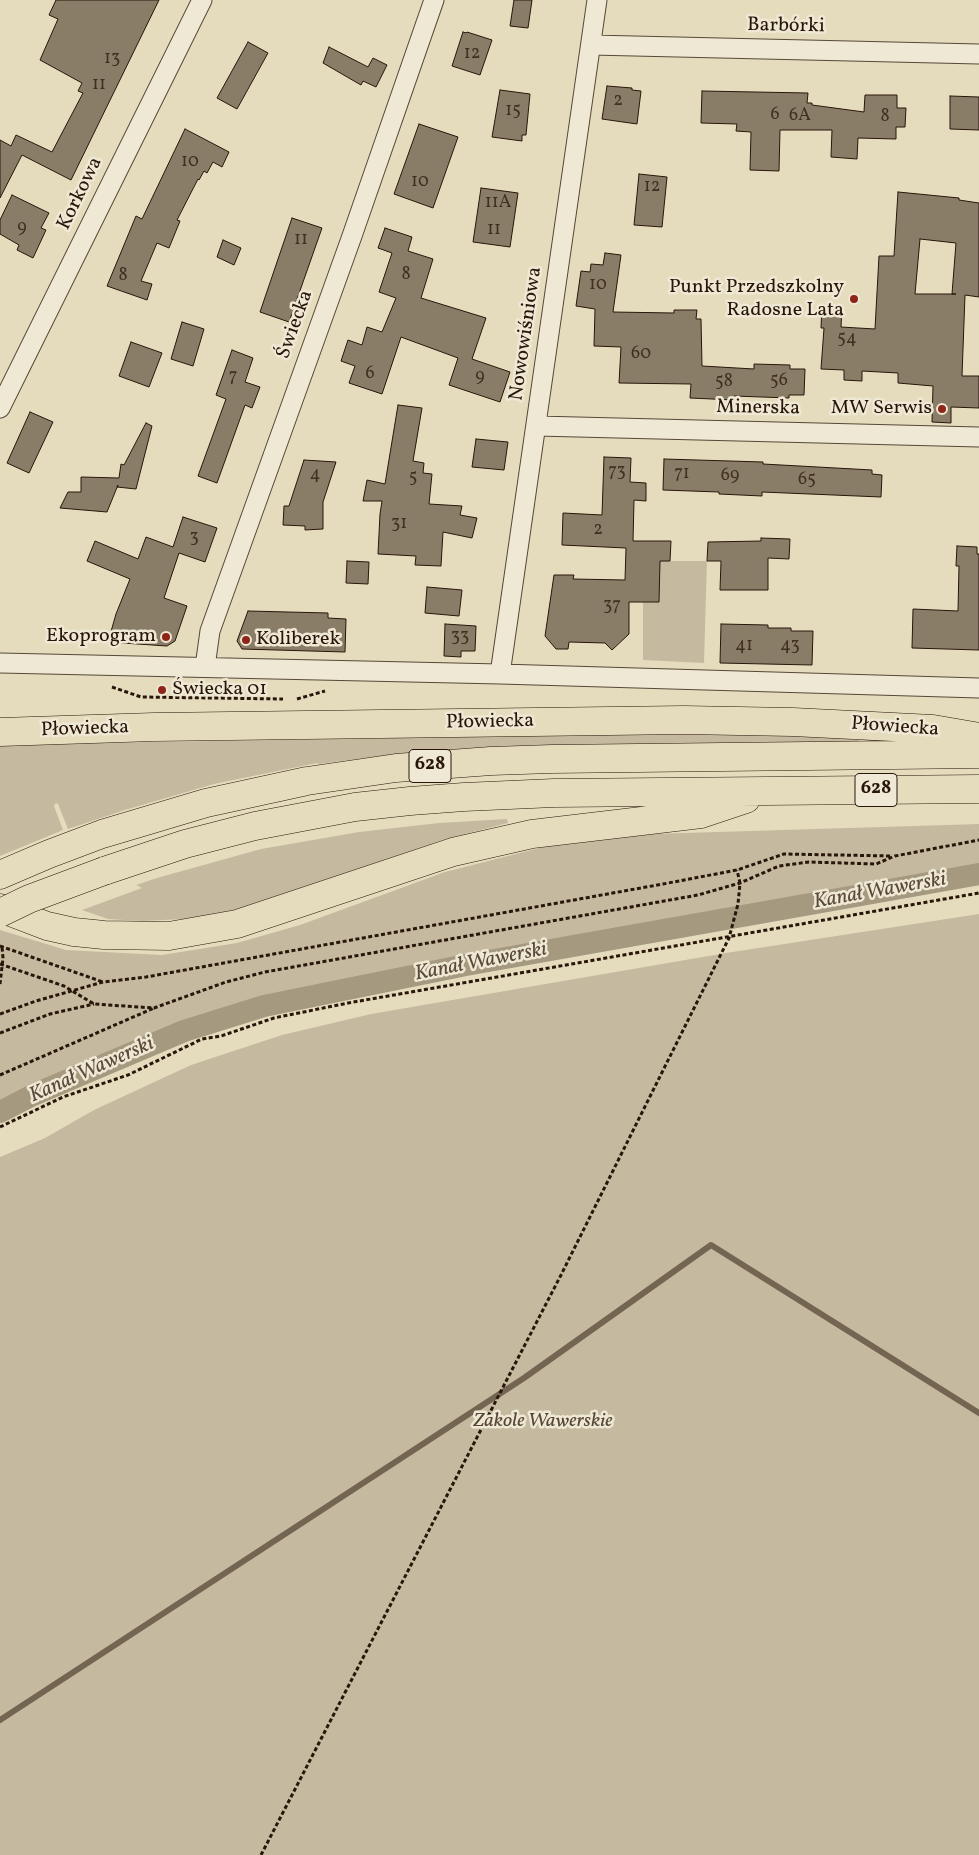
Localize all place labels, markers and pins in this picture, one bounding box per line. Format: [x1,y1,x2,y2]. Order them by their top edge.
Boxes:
place label: Punkt Przedszkolny Radosne Lata [669,276,844,323]
marker: Punkt Przedszkolny Radosne Lata [848,293,860,305]
place label: MW Serwis [831,397,932,421]
marker: MW Serwis [936,403,948,415]
place label: Ekoprogram [46,625,156,649]
place label: Koliberek [256,628,340,652]
marker: Ekoprogram [160,631,172,643]
marker: Koliberek [240,634,252,646]
place label: Świecka 01 [172,678,267,702]
marker: Świecka 01 [156,684,168,696]

